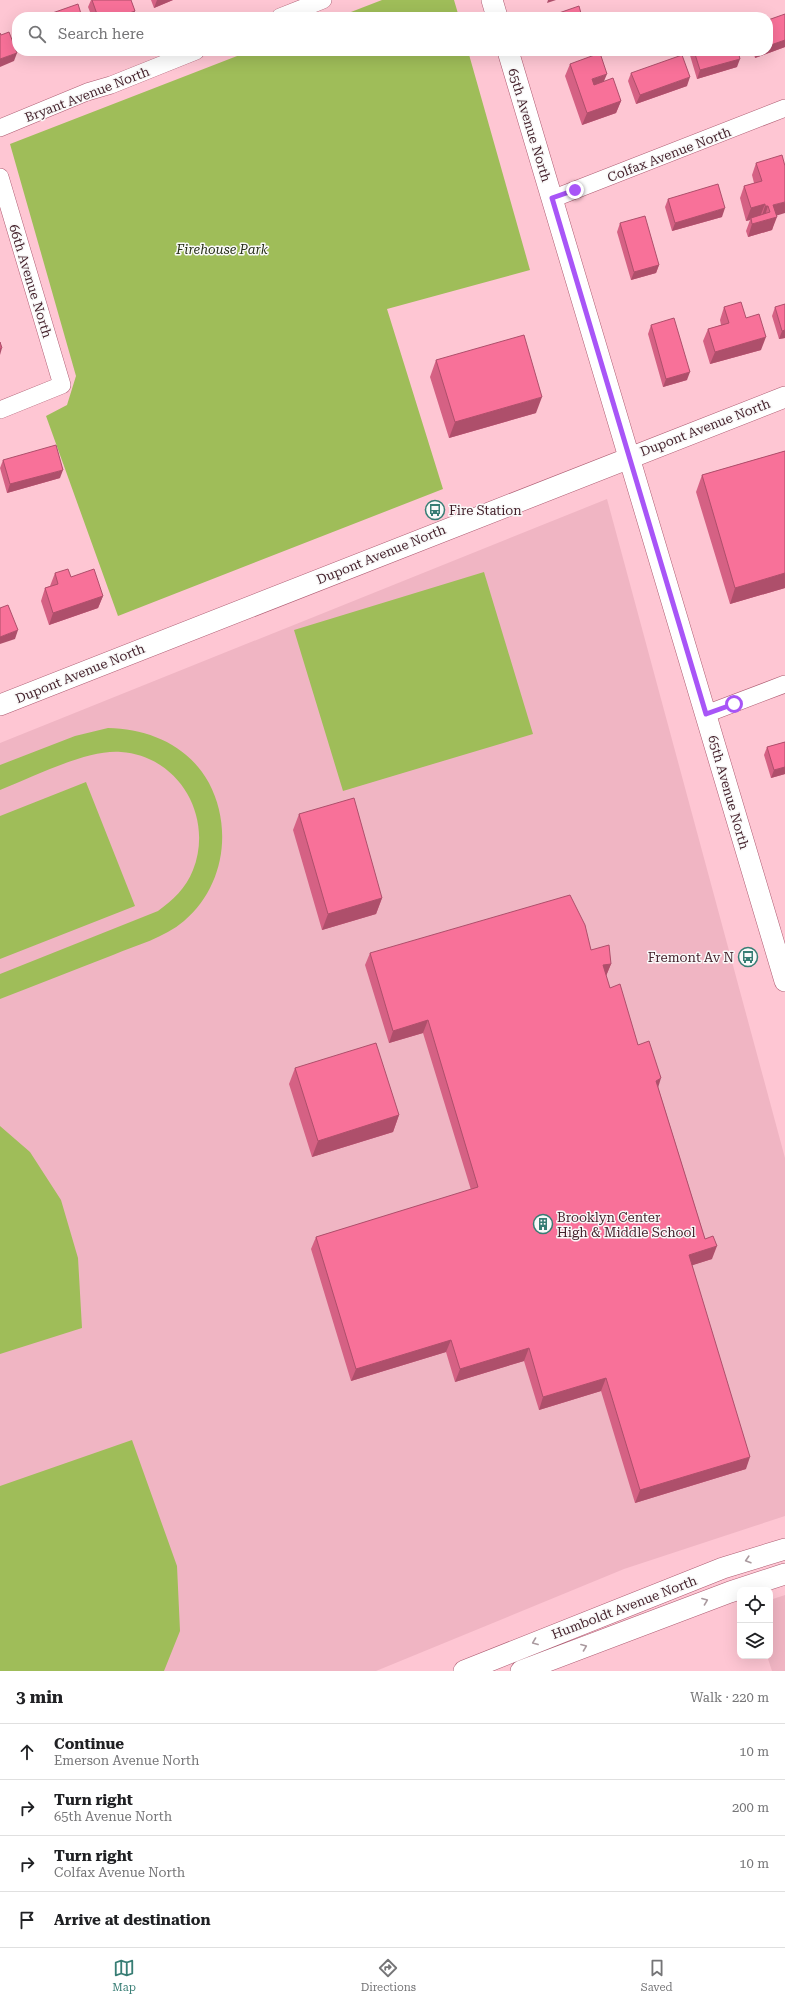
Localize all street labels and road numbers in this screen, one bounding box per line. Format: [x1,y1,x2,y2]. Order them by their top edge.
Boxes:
street label: Bryant Avenue North [23,64,152,125]
street label: 65th Avenue North [505,67,554,184]
street label: Colfax Avenue North [605,124,734,185]
street label: 66th Avenue North [6,223,55,340]
street label: Dupont Avenue North [638,396,773,459]
street label: Dupont Avenue North [314,521,449,587]
street label: Dupont Avenue North [13,640,148,706]
street label: 65th Avenue North [705,733,752,852]
street label: Humboldt Avenue North [549,1573,699,1642]

